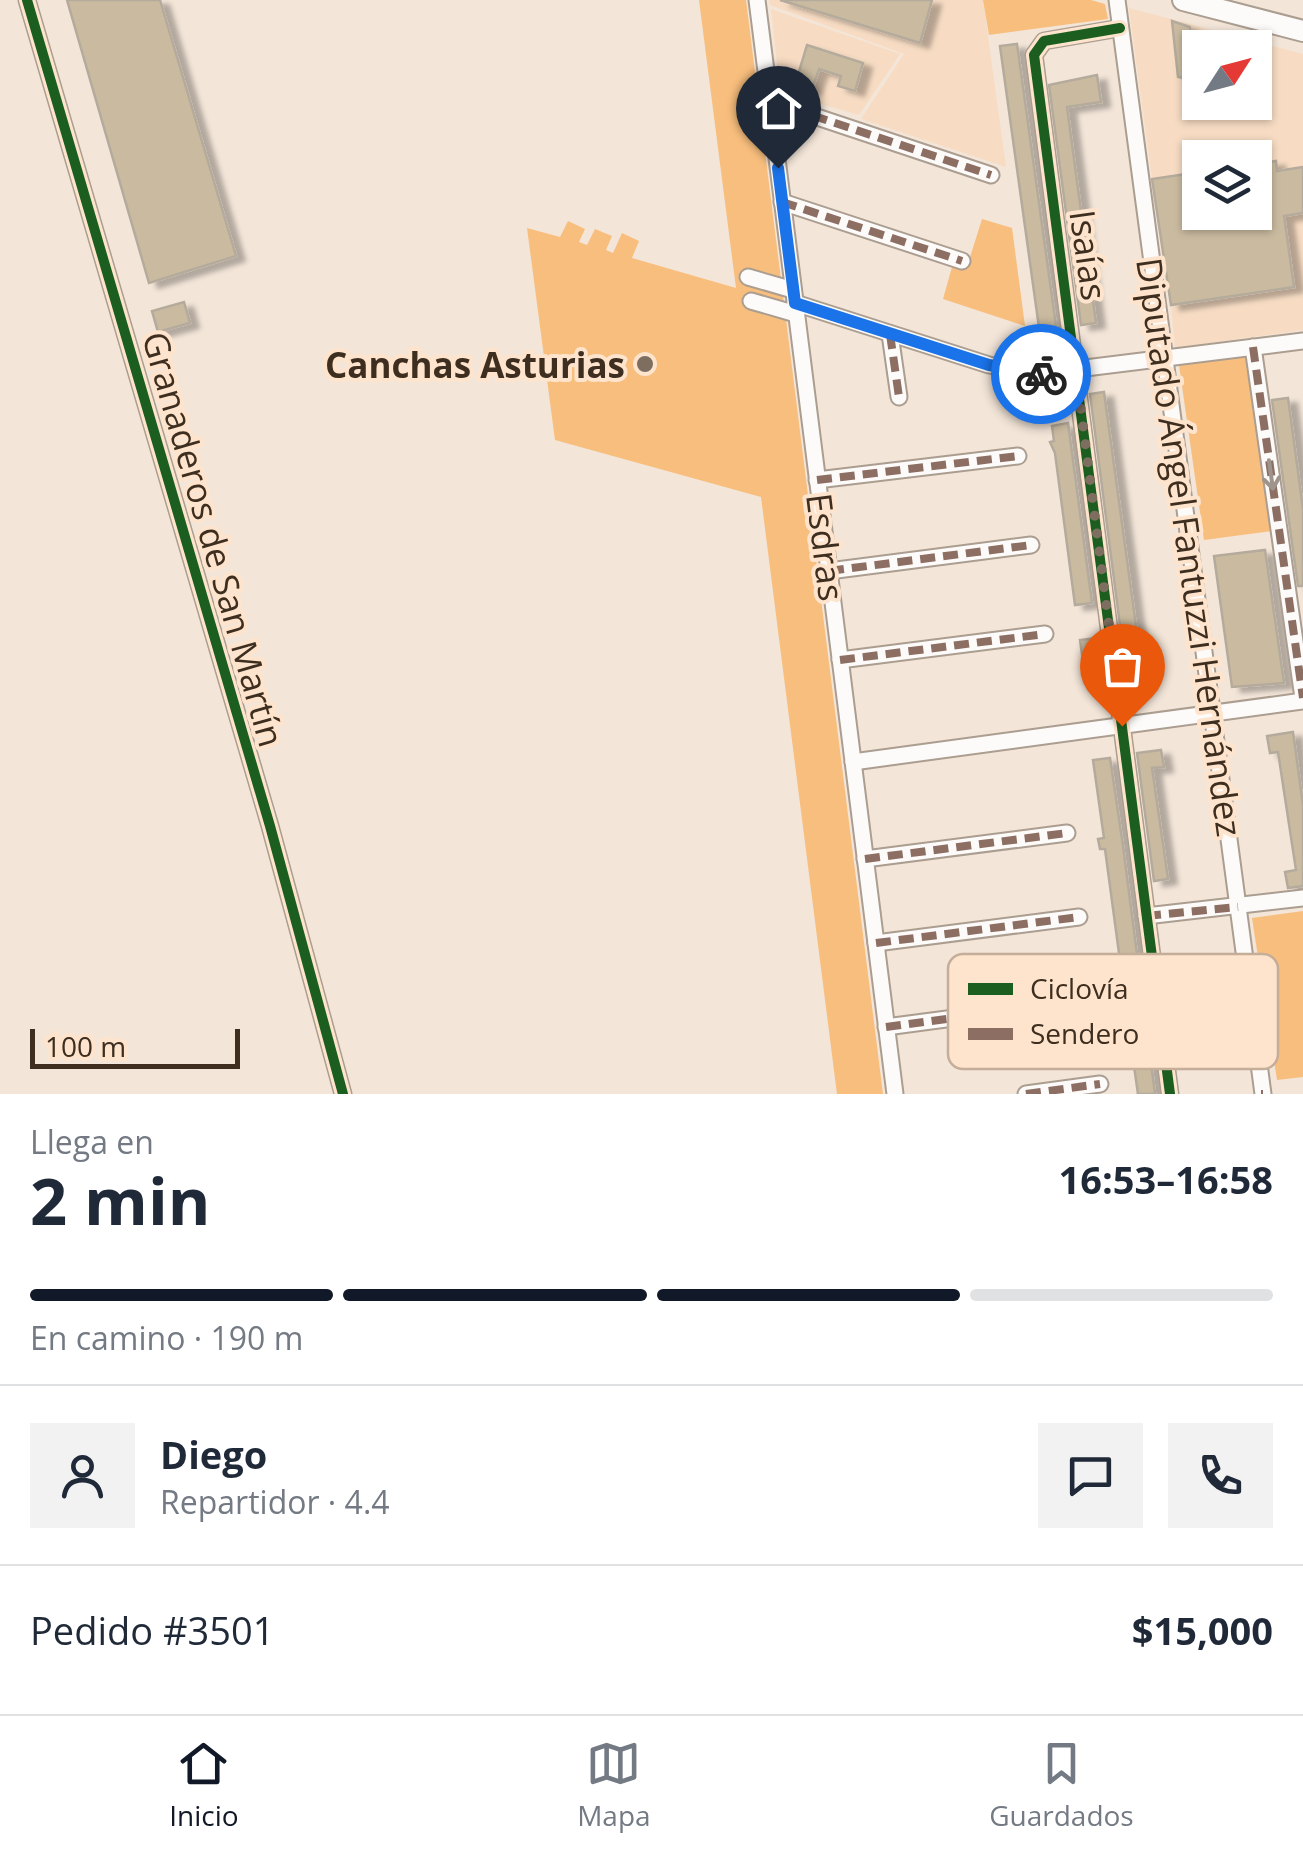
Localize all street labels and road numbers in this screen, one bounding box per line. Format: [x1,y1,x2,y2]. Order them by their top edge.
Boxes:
street label: Isaías [1059,207,1119,303]
street label: Diputado Ángel Fantuzzi Hernández [1126,255,1254,839]
street label: Granaderos de San Martín [132,326,296,752]
street label: Esdras [796,491,856,603]

